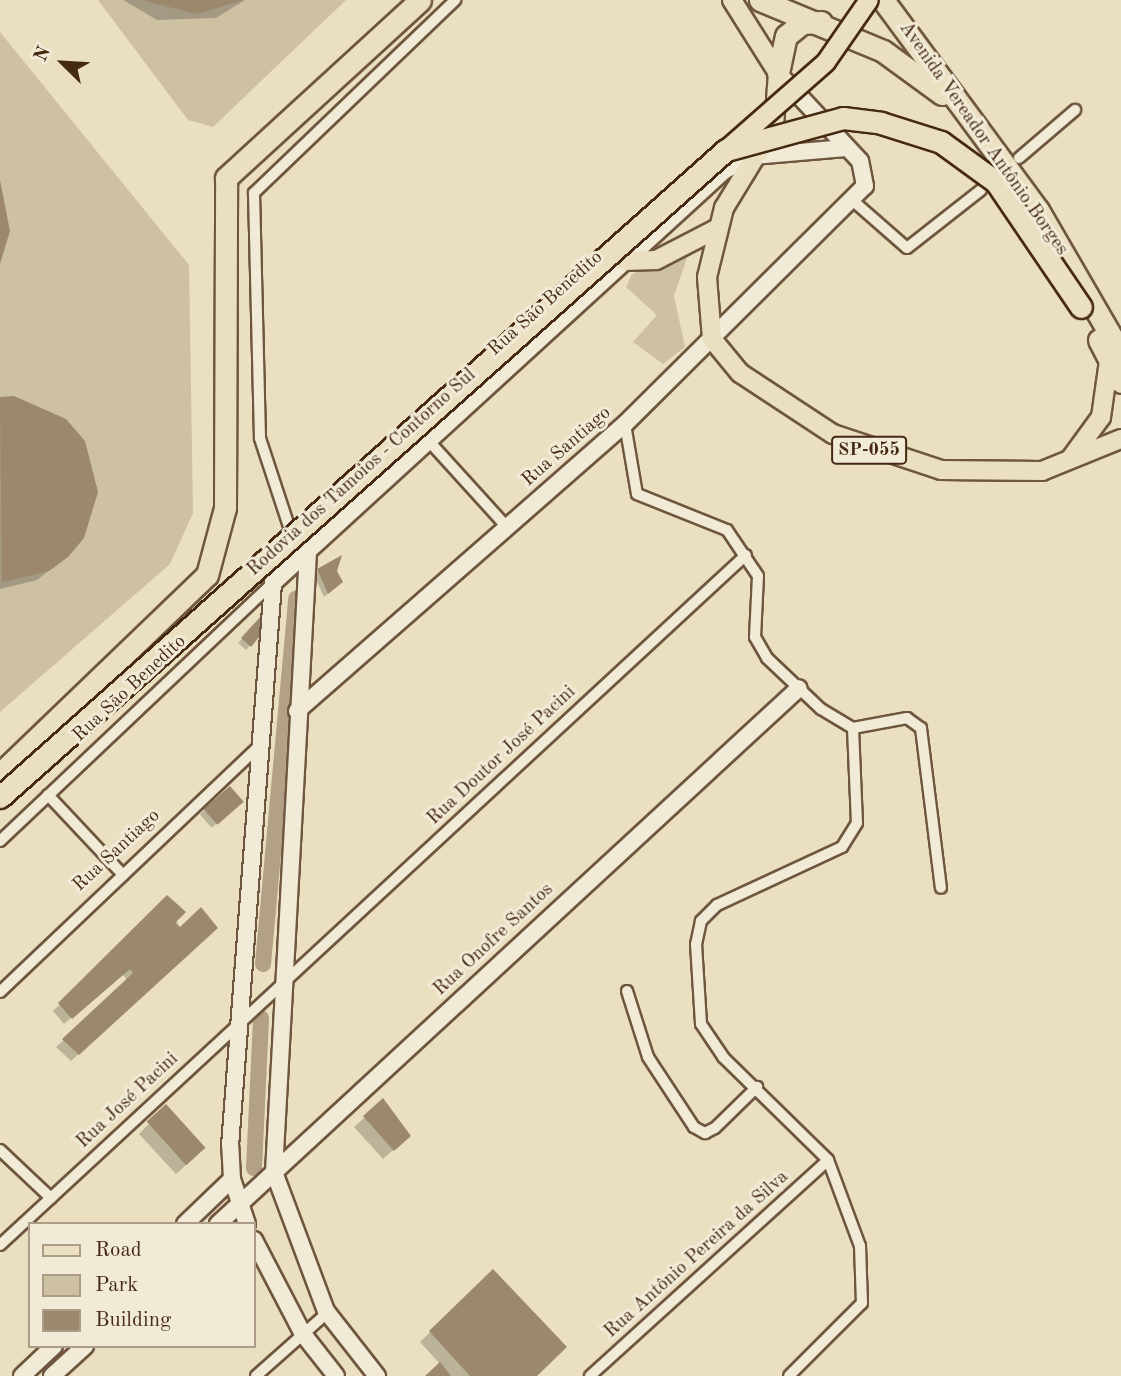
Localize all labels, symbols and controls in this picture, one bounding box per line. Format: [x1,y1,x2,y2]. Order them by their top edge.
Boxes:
street label: Avenida Vereador Antônio Borges [893,18,1073,260]
north arrow [28,28,98,98]
text: N [32,44,55,65]
street label: Rua São Benedito [484,247,608,361]
street label: Rodovia dos Tamoios - Contorno Sul [243,364,481,582]
street label: Rua Santiago [518,402,616,492]
road number: SP-055 [830,436,908,464]
street label: Rua São Benedito [69,631,191,747]
street label: Rua Doutor José Pacini [423,681,581,831]
street label: Rua Santiago [69,805,165,897]
street label: Rua Onofre Santos [429,879,559,1001]
street label: Rua José Pacini [72,1048,184,1154]
street label: Rua Antônio Pereira da Silva [600,1166,794,1344]
legend [28,1222,256,1348]
text: Road [95,1240,142,1261]
text: Park [95,1275,138,1296]
text: Building [95,1310,171,1331]

